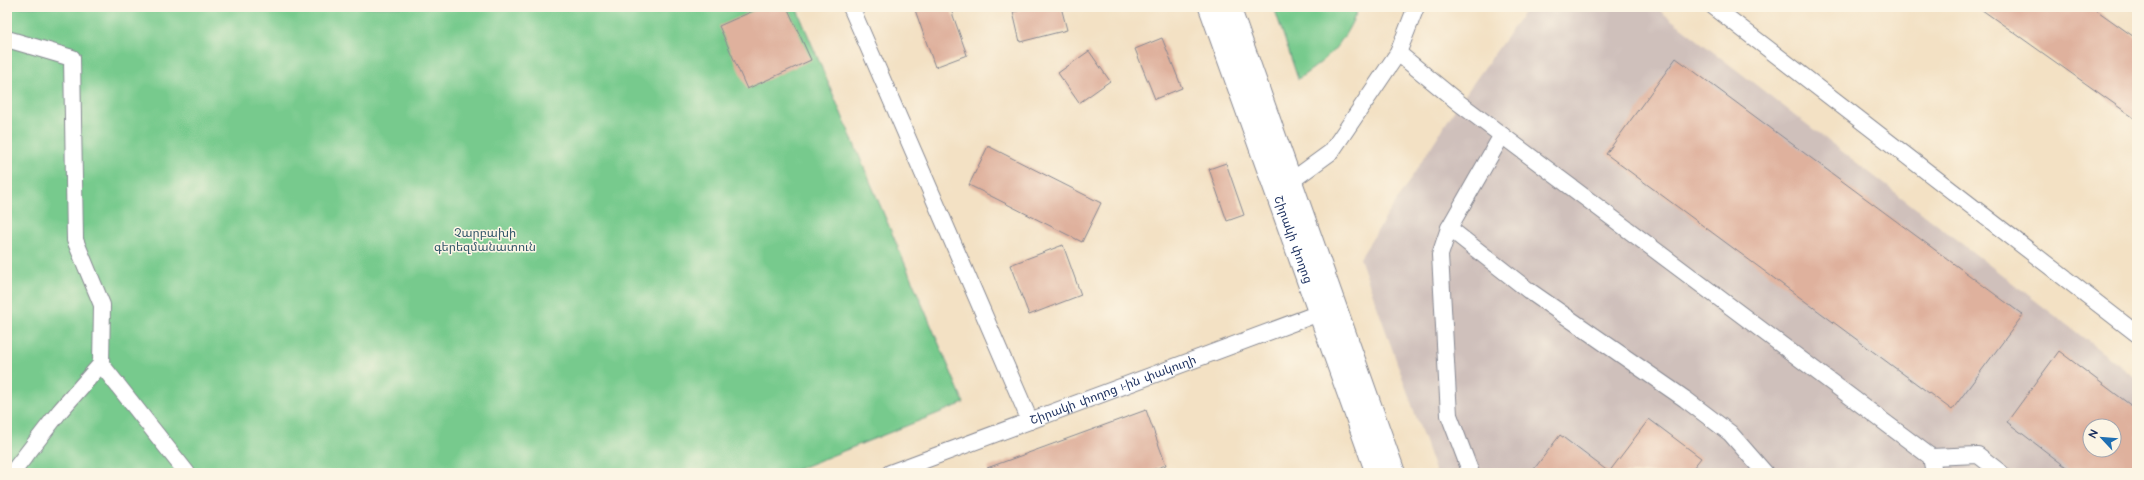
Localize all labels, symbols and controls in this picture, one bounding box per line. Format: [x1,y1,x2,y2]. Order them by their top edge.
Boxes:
street label: Շիրակի փողոց [1270,193,1317,286]
park label: Չարբախի գերեզմանատուն [434,225,536,256]
street label: Շիրակի փողոց 1-ին փակուղի [1027,351,1199,429]
north arrow [2082,418,2122,458]
text: N [2085,427,2102,440]

